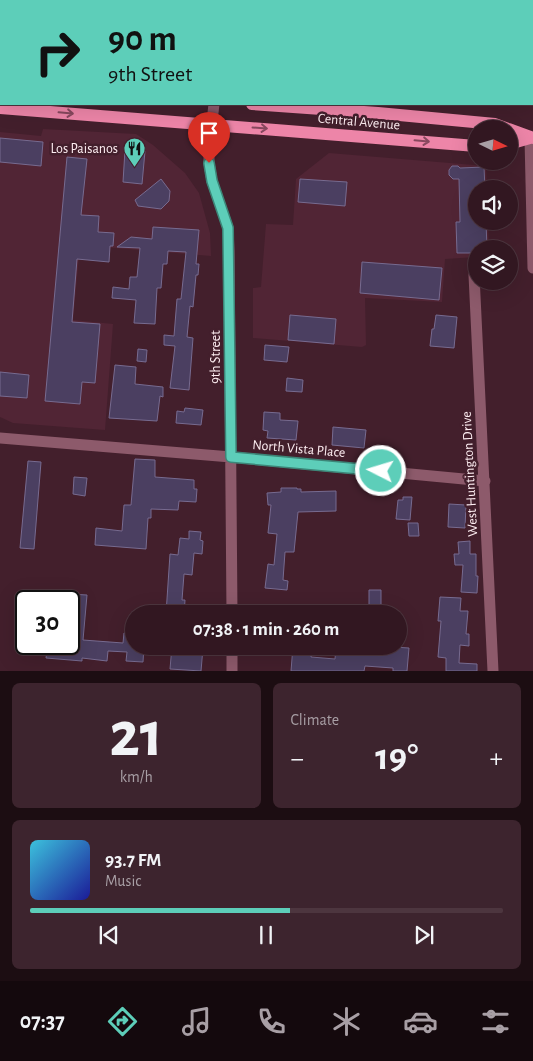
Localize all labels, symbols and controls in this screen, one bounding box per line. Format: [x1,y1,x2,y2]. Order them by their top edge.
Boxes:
icon: right [25,20,90,85]
text: 90 m [108,22,177,57]
text: 9th Street [108,63,192,85]
one-way arrow [58,109,74,118]
street label: Central Avenue [317,111,401,133]
pin [188,112,230,163]
icon: arrive [195,119,223,147]
north arrow [468,120,518,170]
map controls [468,120,518,290]
one-way arrow [252,124,268,133]
restaurant icon: Los Paisanos [122,136,146,167]
one-way arrow [414,136,430,146]
place label: Los Paisanos [50,142,118,156]
button: sound [468,180,518,230]
button: layers [468,240,518,290]
street label: 9th Street [209,330,223,384]
street label: West Huntington Drive [460,411,480,537]
street label: North Vista Place [252,438,346,460]
position arrow [354,444,406,496]
speed limit sign: 30 [15,590,80,655]
text: 07:38 · 1 min · 260 m [193,620,339,639]
text: 21 [109,703,163,768]
text: Climate [291,712,339,728]
text: 19° [375,739,418,777]
text: − [291,745,304,773]
text: + [490,745,503,773]
text: km/h [120,769,153,785]
text: 93.7 FM [105,851,161,870]
text: Music [105,873,141,889]
icon: previous [95,921,123,949]
icon: pause [252,921,280,949]
icon: next [410,921,438,949]
icon: directions [105,1004,140,1039]
icon: music [179,1004,214,1039]
icon: phone [254,1004,289,1039]
icon: climate [329,1004,364,1039]
icon: car [403,1004,438,1039]
icon: filters [478,1004,513,1039]
text: 07:37 [20,1010,65,1032]

